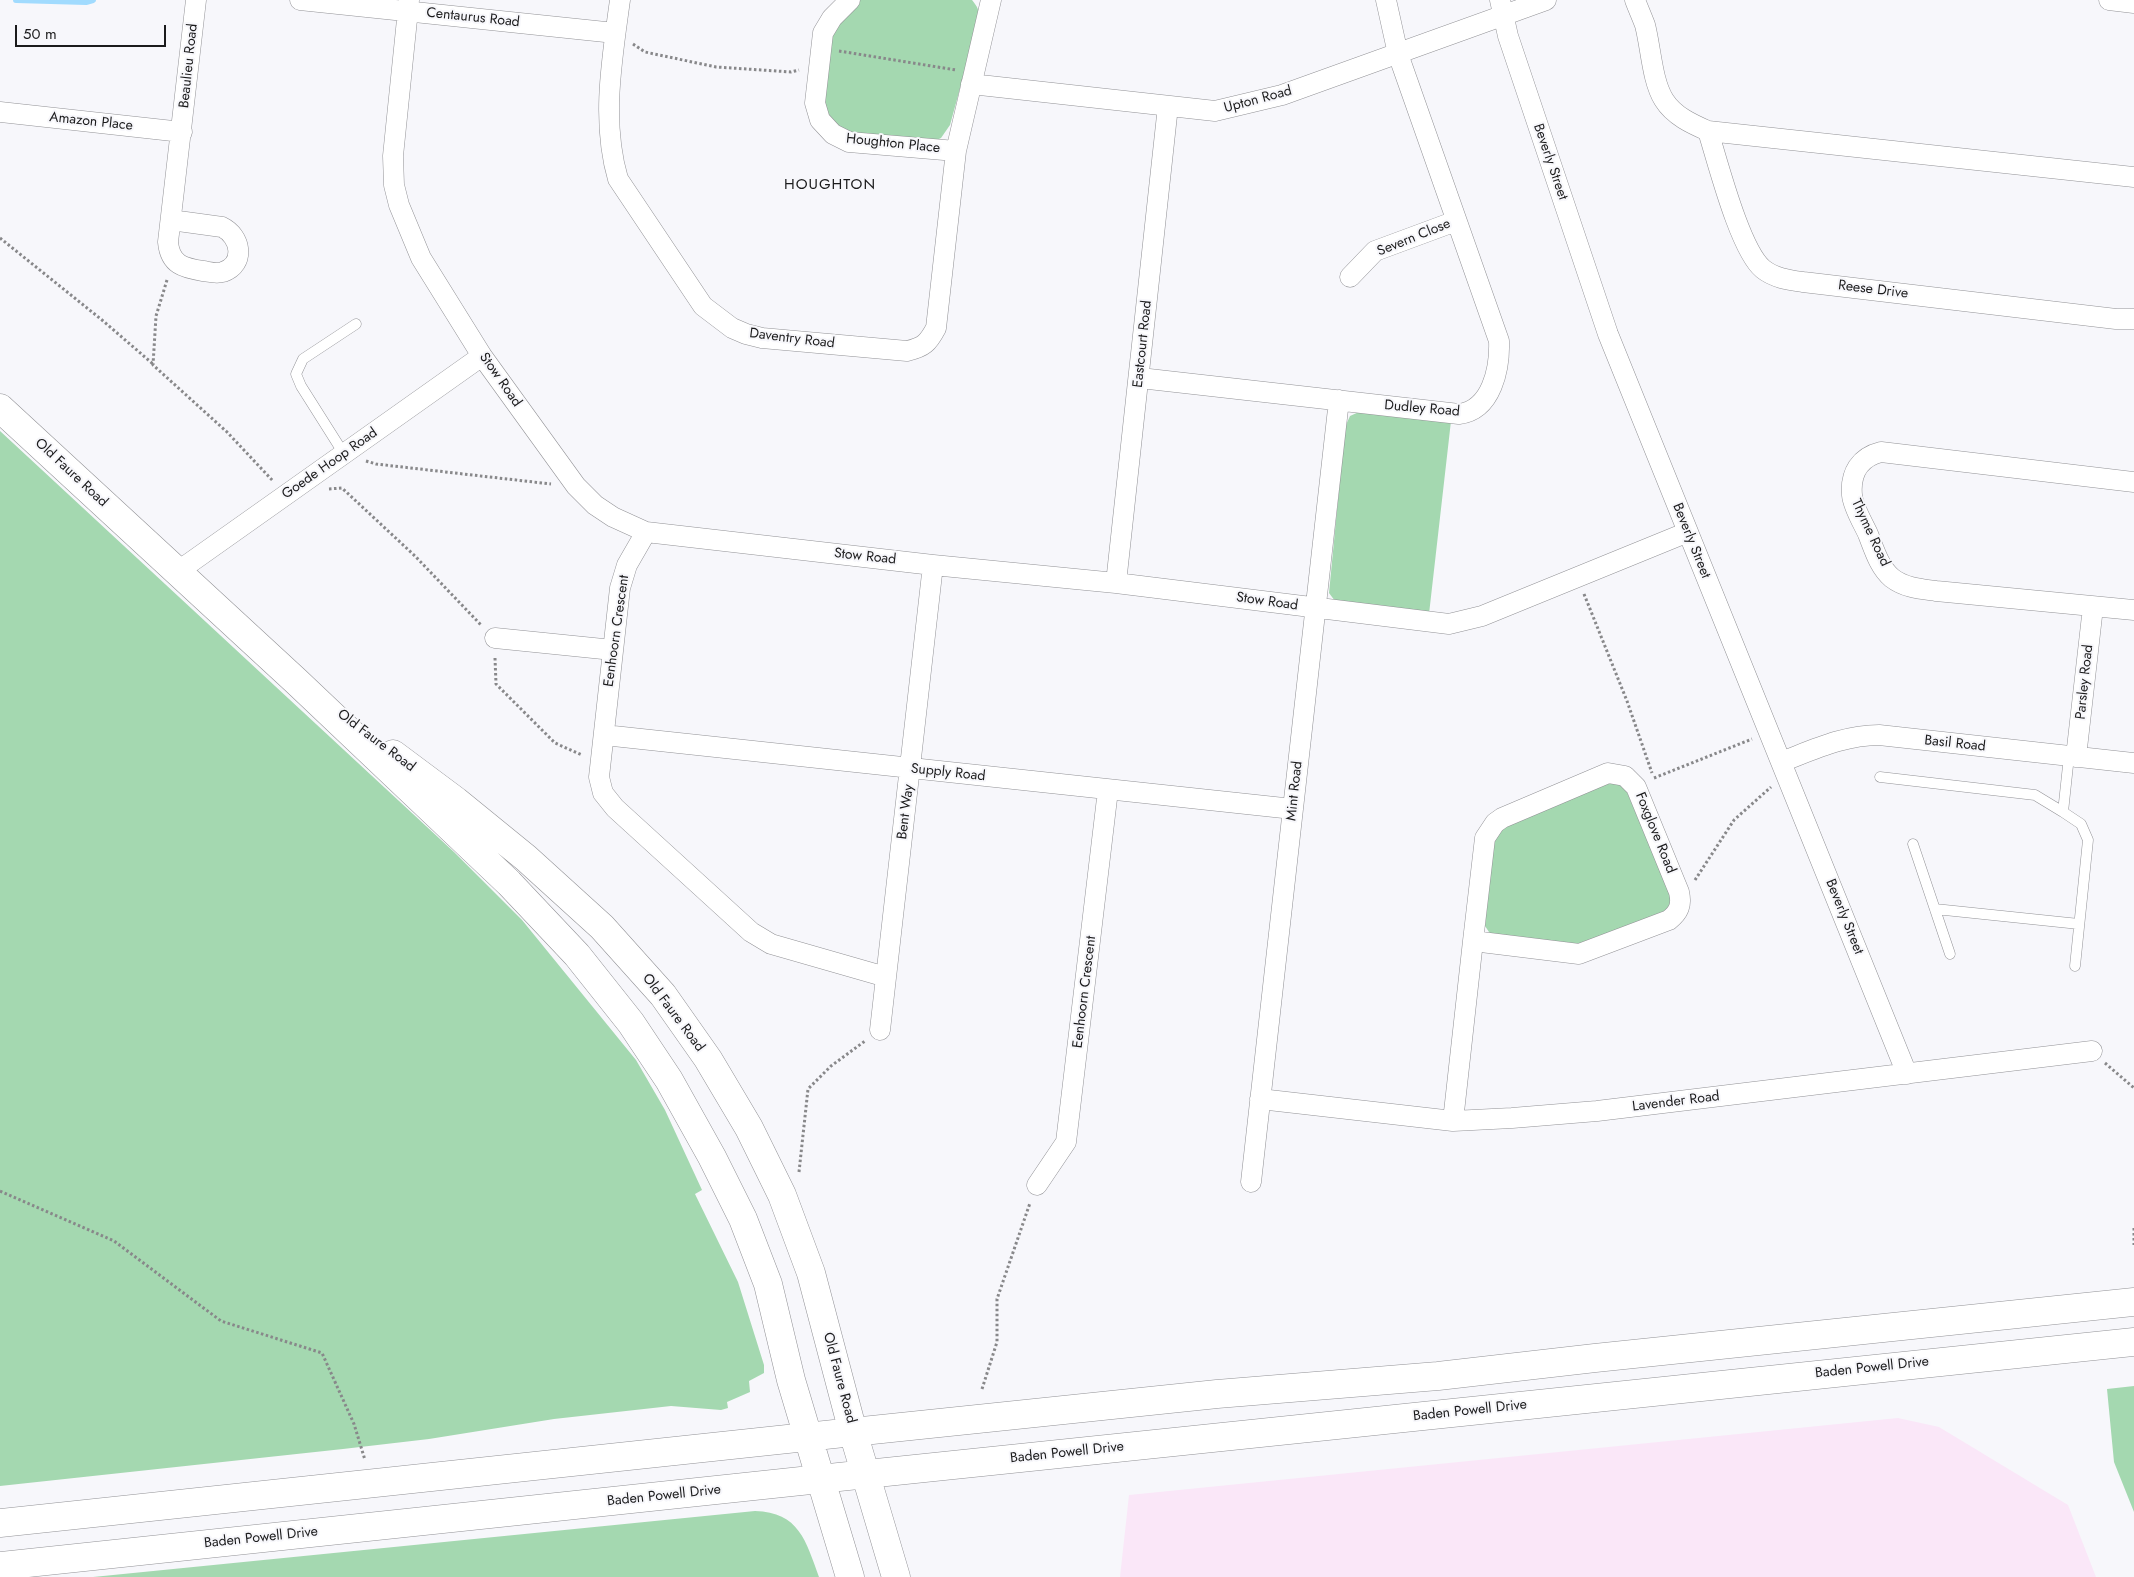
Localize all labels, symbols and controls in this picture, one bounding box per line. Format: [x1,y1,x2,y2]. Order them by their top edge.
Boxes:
street label: Centaurus Road [425,5,521,31]
scale bar [18,15,169,47]
text: 50 m [23,23,57,45]
street label: Beaulieu Road [176,23,202,109]
street label: Upton Road [1222,83,1294,117]
street label: Amazon Place [48,109,134,135]
street label: Beverly Street [1529,122,1571,202]
street label: Houghton Place [845,131,941,157]
district label: HOUGHTON [783,176,877,194]
street label: Severn Close [1375,216,1453,260]
street label: Reese Drive [1837,277,1909,303]
street label: Eastcourt Road [1130,300,1156,388]
street label: Daventry Road [748,325,836,353]
street label: Stow Road [475,350,525,410]
street label: Dudley Road [1384,397,1460,421]
street label: Goede Hoop Road [279,425,381,503]
street label: Old Faure Road [31,435,111,511]
street label: Thyme Road [1847,497,1893,569]
street label: Beverly Street [1668,501,1714,581]
street label: Stow Road [833,545,897,569]
street label: Eenhoorn Crescent [601,574,633,688]
street label: Stow Road [1235,589,1299,615]
street label: Parsley Road [2073,644,2097,720]
street label: Old Faure Road [334,706,418,776]
street label: Basil Road [1924,732,1986,756]
street label: Mint Road [1284,760,1306,822]
street label: Supply Road [910,761,986,785]
street label: Bent Way [894,784,918,840]
street label: Foxglove Road [1631,790,1679,876]
street label: Beverly Street [1821,877,1867,957]
street label: Eenhoorn Crescent [1070,935,1100,1049]
street label: Old Faure Road [638,971,708,1055]
street label: Lavender Road [1631,1088,1721,1116]
street label: Old Faure Road [819,1331,859,1425]
street label: Baden Powell Drive [1814,1354,1930,1382]
street label: Baden Powell Drive [1412,1397,1528,1425]
street label: Baden Powell Drive [1009,1439,1125,1467]
street label: Baden Powell Drive [606,1482,722,1510]
street label: Baden Powell Drive [203,1524,319,1552]

